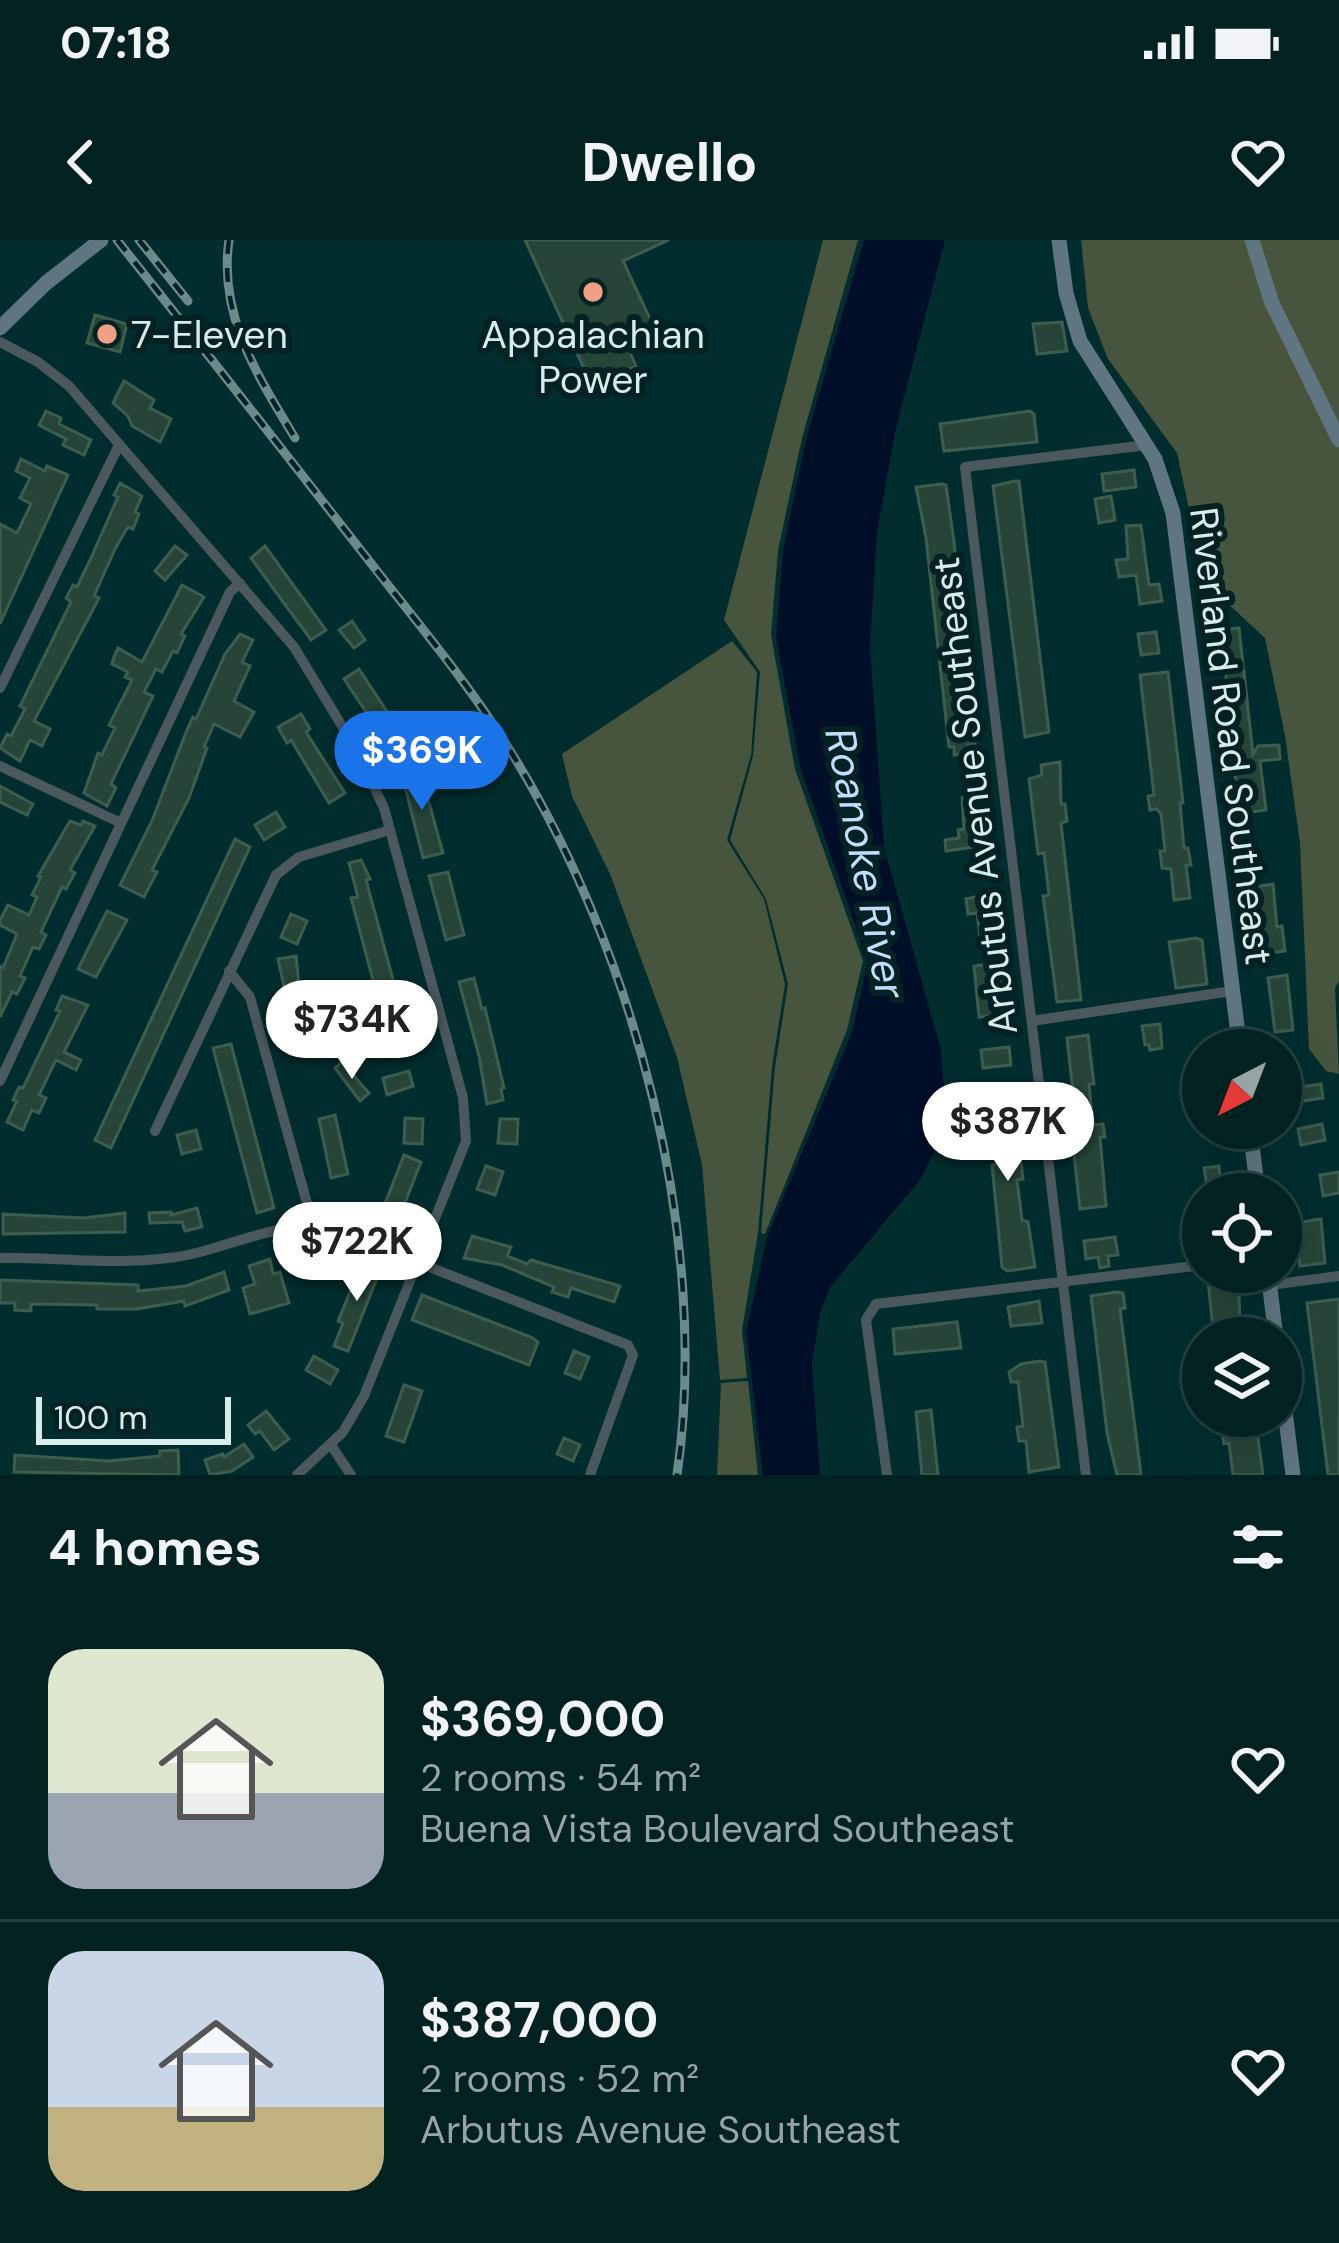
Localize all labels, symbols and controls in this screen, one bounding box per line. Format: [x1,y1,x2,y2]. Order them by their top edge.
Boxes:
text: 07:18 [60,13,172,72]
text: Dwello [582,127,757,198]
icon: back [48,129,114,195]
icon: heart [1225,129,1291,195]
marker: Appalachian Power [580,279,606,305]
place label: 7-Eleven [131,309,288,360]
place label: Appalachian Power [481,309,705,405]
marker: 7-Eleven [94,321,120,347]
street label: Riverland Road Southeast [1178,505,1285,968]
street label: Arbutus Avenue Southeast [920,554,1029,1038]
pin: $369K [338,711,506,813]
water label: Roanoke River [812,723,919,1005]
text: $369K [361,724,483,775]
pin: $734K [268,980,436,1082]
text: $734K [293,993,411,1044]
north arrow [1182,1029,1302,1149]
map controls [1182,1029,1302,1437]
pin: $387K [924,1082,1092,1184]
text: $387K [949,1095,1067,1146]
button: locate [1182,1173,1302,1293]
pin: $722K [273,1202,441,1304]
text: $722K [300,1215,414,1266]
button: layers [1182,1317,1302,1437]
scale bar [36,1391,231,1444]
text: 100 m [54,1396,148,1439]
text: 4 homes [48,1514,262,1581]
icon: filters [1225,1514,1291,1580]
text: $369,000 [420,1685,666,1752]
icon: home [144,1697,288,1841]
icon: heart [1225,1736,1291,1802]
text: 2 rooms · 54 m² [420,1752,701,1803]
text: Buena Vista Boulevard Southeast [420,1803,1015,1854]
text: $387,000 [420,1986,658,2053]
icon: home [144,1999,288,2143]
icon: heart [1225,2038,1291,2104]
text: 2 rooms · 52 m² [420,2053,699,2104]
text: Arbutus Avenue Southeast [420,2104,901,2155]

